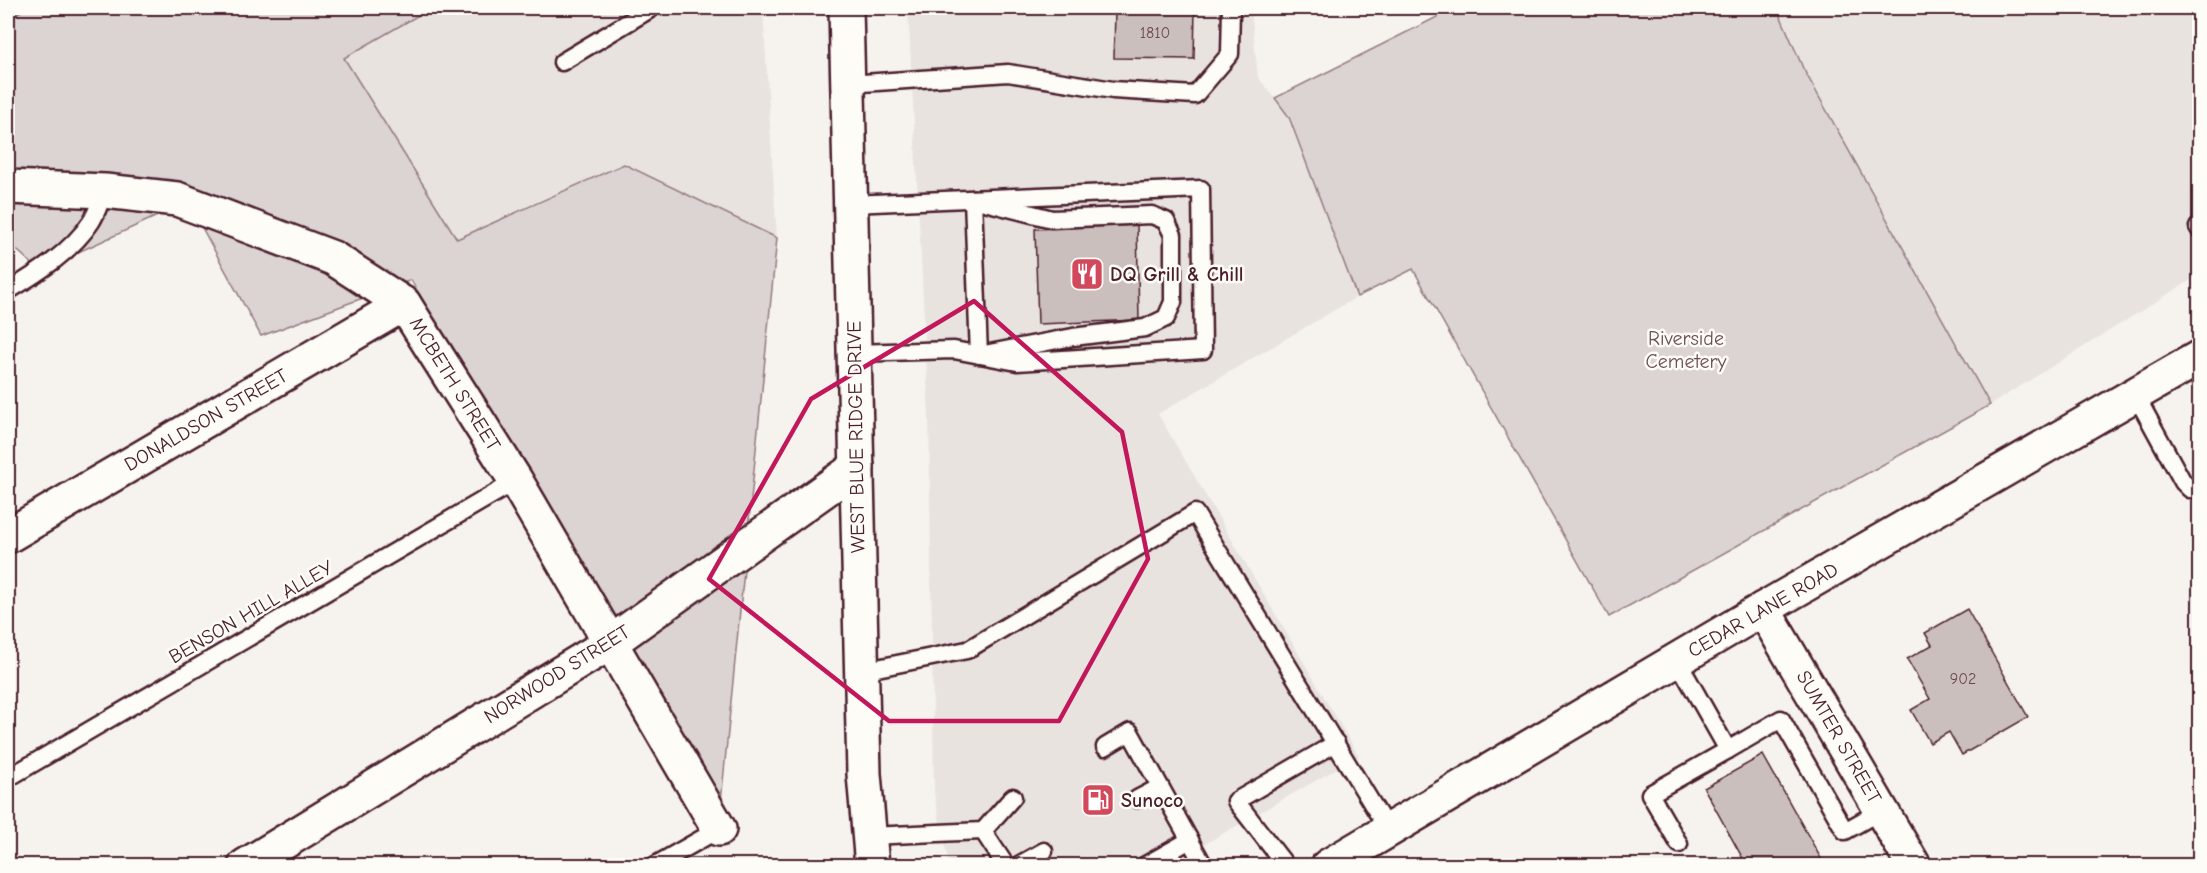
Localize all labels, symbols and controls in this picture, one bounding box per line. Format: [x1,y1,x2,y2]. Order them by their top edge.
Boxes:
house number: 1810 [1140,24,1170,42]
restaurant icon: DQ Grill & Chill [1069,256,1105,292]
place label: DQ Grill & Chill [1110,263,1244,286]
street label: MCBETH STREET [405,313,506,455]
street label: WEST BLUE RIDGE DRIVE [842,321,870,553]
park label: Riverside Cemetery [1646,327,1727,373]
street label: DONALDSON STREET [120,364,292,476]
street label: BENSON HILL ALLEY [165,556,337,668]
street label: CEDAR LANE ROAD [1684,558,1842,662]
street label: NORWOOD STREET [480,620,635,728]
street label: SUMTER STREET [1792,667,1887,808]
house number: 902 [1950,670,1976,688]
fuel station icon: Sunoco [1080,782,1116,818]
place label: Sunoco [1121,789,1183,812]

